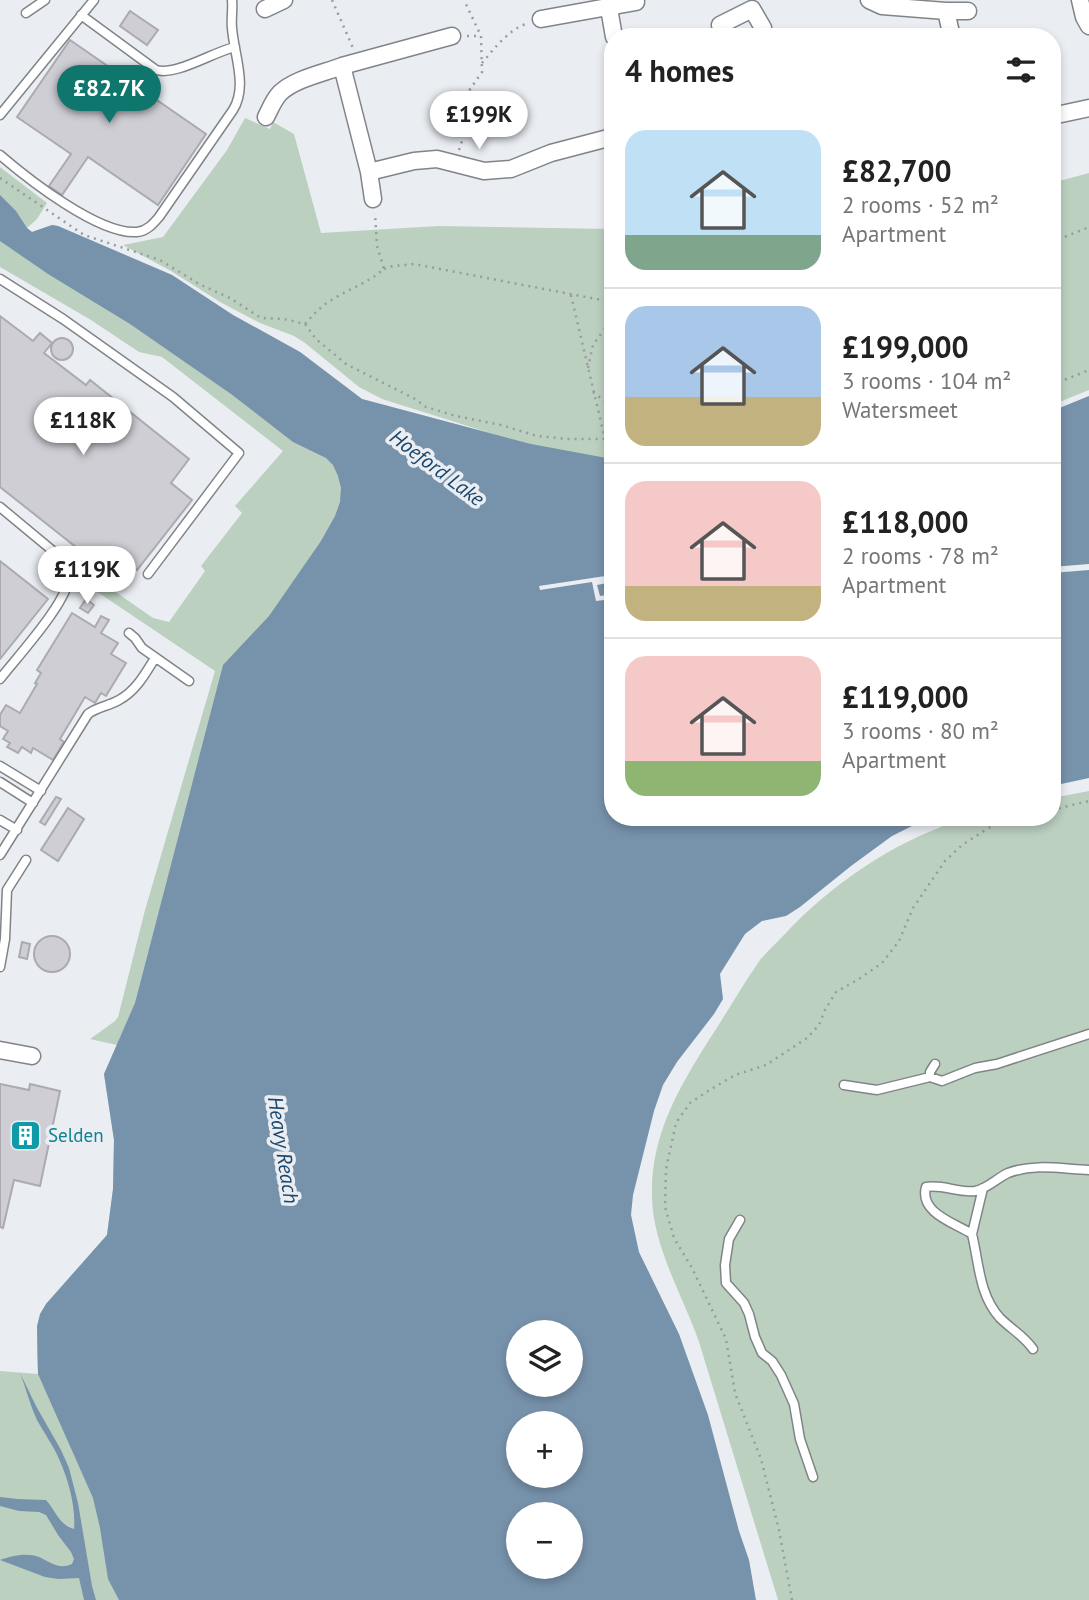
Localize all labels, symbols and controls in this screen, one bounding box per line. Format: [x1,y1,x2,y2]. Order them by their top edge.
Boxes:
text: 4 homes [625,51,734,90]
icon: filters [1002,51,1040,89]
pin: £82.7K [52,66,166,125]
text: £82.7K [73,73,145,102]
pin: £199K [430,92,528,151]
text: £199K [446,99,512,128]
text: £82,700 [842,151,952,190]
icon: home [681,158,765,242]
text: 2 rooms · 52 m² [842,190,999,219]
text: Apartment [842,219,946,248]
text: £199,000 [842,327,969,366]
icon: home [681,334,765,418]
text: 3 rooms · 104 m² [842,366,1011,395]
text: Watersmeet [842,395,958,424]
pin: £118K [34,398,132,457]
text: £118K [50,405,116,434]
water label: Hoeford Lake [385,423,490,512]
text: £118,000 [842,502,969,541]
icon: home [681,509,765,593]
text: 2 rooms · 78 m² [842,541,999,570]
pin: £119K [38,546,136,606]
text: £119K [54,554,120,583]
text: Apartment [842,570,946,599]
text: £119,000 [842,677,969,716]
icon: home [681,684,765,768]
text: 3 rooms · 80 m² [842,716,999,745]
text: Apartment [842,745,946,774]
water label: Heavy Reach [262,1095,305,1205]
building icon: Selden [8,1118,42,1152]
place label: Selden [48,1123,104,1147]
map controls [506,1320,583,1579]
button: layers [506,1320,583,1397]
button: + [506,1411,583,1488]
button: − [506,1502,583,1579]

